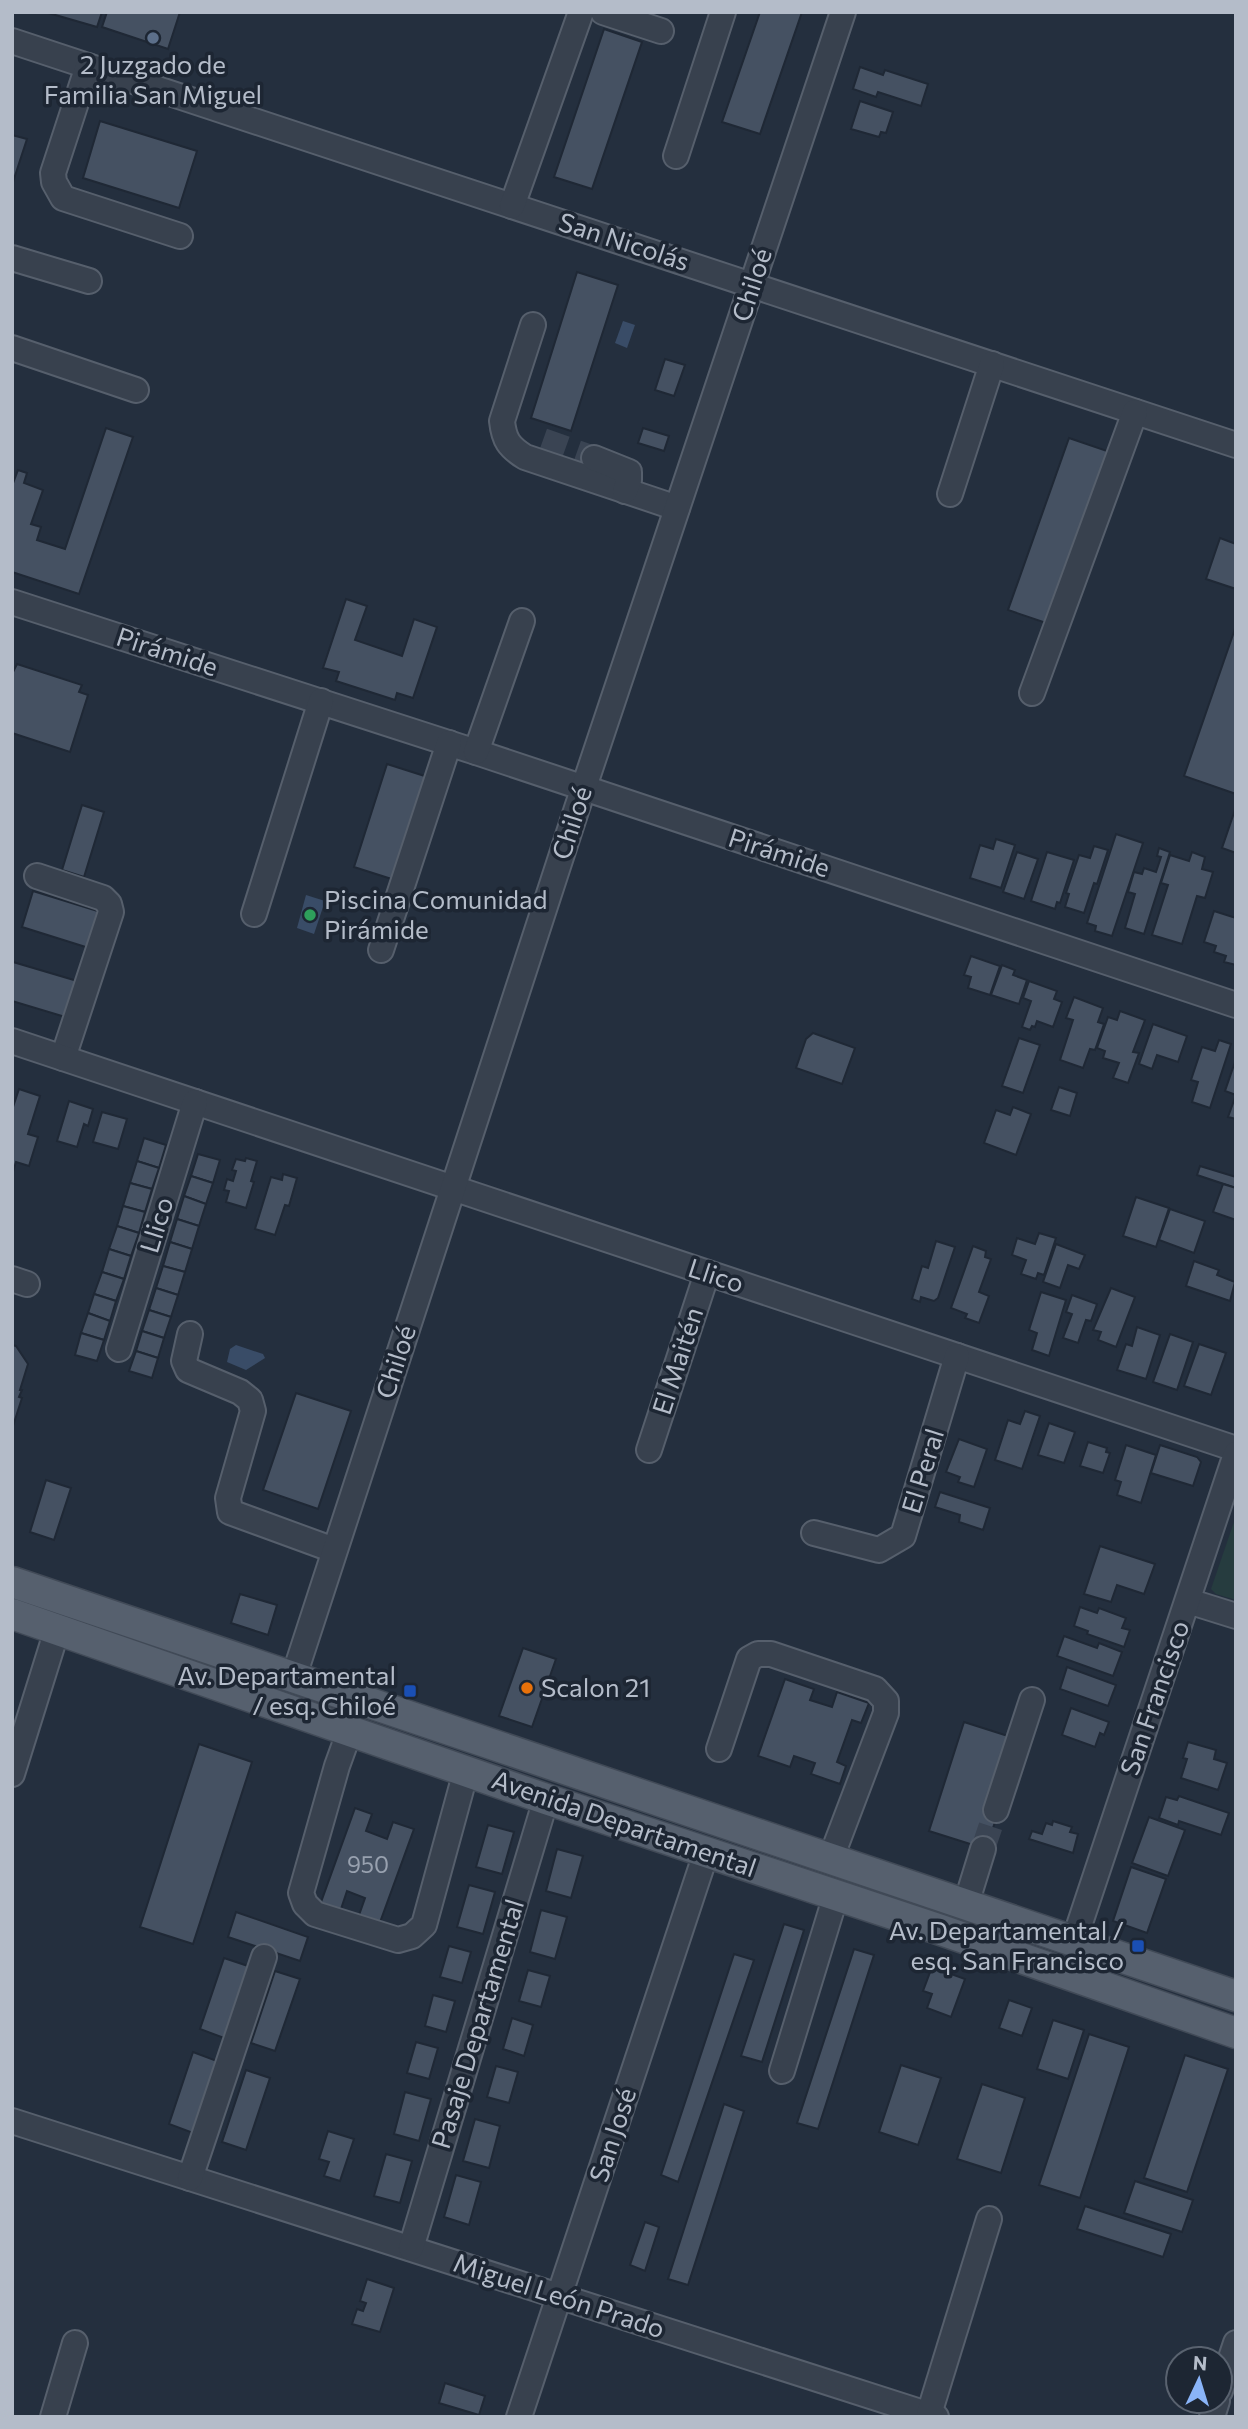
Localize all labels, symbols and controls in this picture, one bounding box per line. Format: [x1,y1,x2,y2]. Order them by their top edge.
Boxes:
marker: 2 Juzgado de Familia San Miguel [145,30,161,46]
place label: 2 Juzgado de Familia San Miguel [44,48,262,109]
street label: San Nicolás [555,205,694,276]
street label: Chiloé [724,244,777,325]
street label: Pirámide [113,620,222,681]
street label: Chiloé [544,782,597,863]
street label: Pirámide [725,821,834,882]
place label: Piscina Comunidad Pirámide [324,883,548,944]
marker: Piscina Comunidad Pirámide [302,907,318,923]
street label: Llico [132,1193,179,1256]
street label: Llico [685,1251,748,1298]
street label: El Maitén [645,1303,708,1418]
street label: Chiloé [368,1321,421,1402]
street label: El Peral [894,1424,949,1517]
street label: San Francisco [1113,1616,1195,1779]
place label: Av. Departamental / esq. Chiloé [177,1659,396,1720]
place label: Scalon 21 [541,1671,650,1702]
marker: Scalon 21 [519,1680,535,1696]
marker: Av. Departamental / esq. Chiloé [402,1683,418,1699]
street label: Avenida Departamental [488,1763,761,1882]
house number: 950 [347,1850,389,1878]
street label: Pasaje Departamental [424,1895,529,2152]
place label: Av. Departamental / esq. San Francisco [889,1914,1124,1975]
marker: Av. Departamental / esq. San Francisco [1130,1938,1146,1954]
street label: San José [582,2084,641,2186]
street label: Miguel León Prado [450,2246,669,2343]
north arrow [1164,2345,1234,2415]
text: N [1192,2351,1208,2375]

